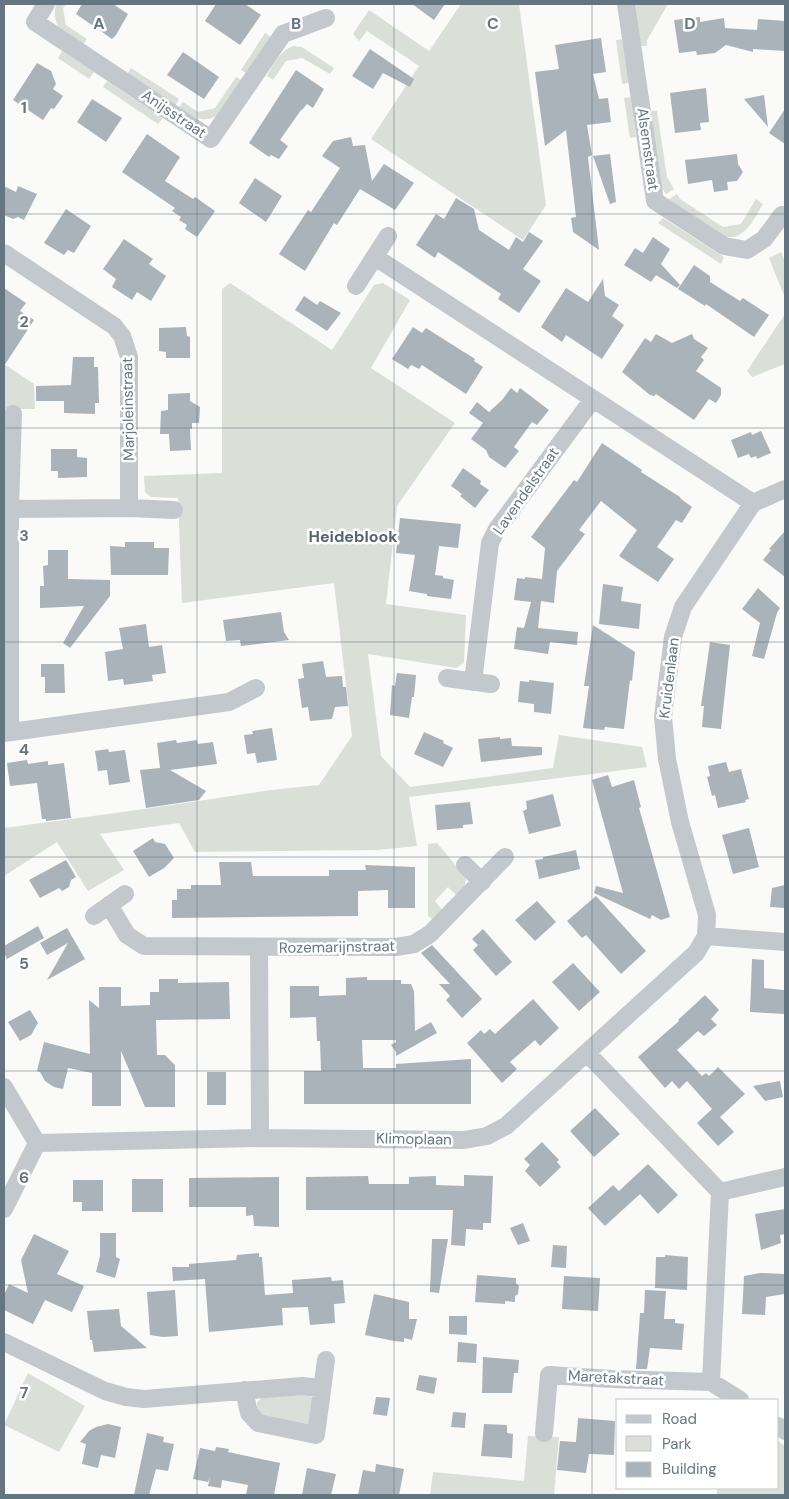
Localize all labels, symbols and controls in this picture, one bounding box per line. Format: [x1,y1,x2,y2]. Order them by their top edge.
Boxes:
text: A [93,13,105,34]
text: B [291,13,301,34]
text: C [487,13,499,34]
text: D [684,13,696,34]
street label: Anijsstraat [138,85,210,143]
text: 1 [21,97,27,118]
street label: Alsemstraat [632,106,664,192]
text: 2 [19,311,29,332]
street label: Marjoleinstraat [117,357,139,461]
street label: Lavendelstraat [488,443,564,539]
text: 3 [19,525,29,546]
district label: Heideblook [308,526,398,547]
street label: Kruidenlaan [654,636,684,720]
text: 4 [19,739,29,760]
street label: Rozemarijnstraat [279,936,395,958]
text: 5 [19,953,29,974]
street label: Klimoplaan [376,1128,452,1150]
text: 6 [19,1167,29,1188]
street label: Maretakstraat [567,1365,665,1391]
text: 7 [20,1382,29,1403]
legend [616,1399,779,1489]
text: Road [662,1409,697,1429]
text: Park [662,1434,692,1454]
text: Building [662,1459,717,1479]

